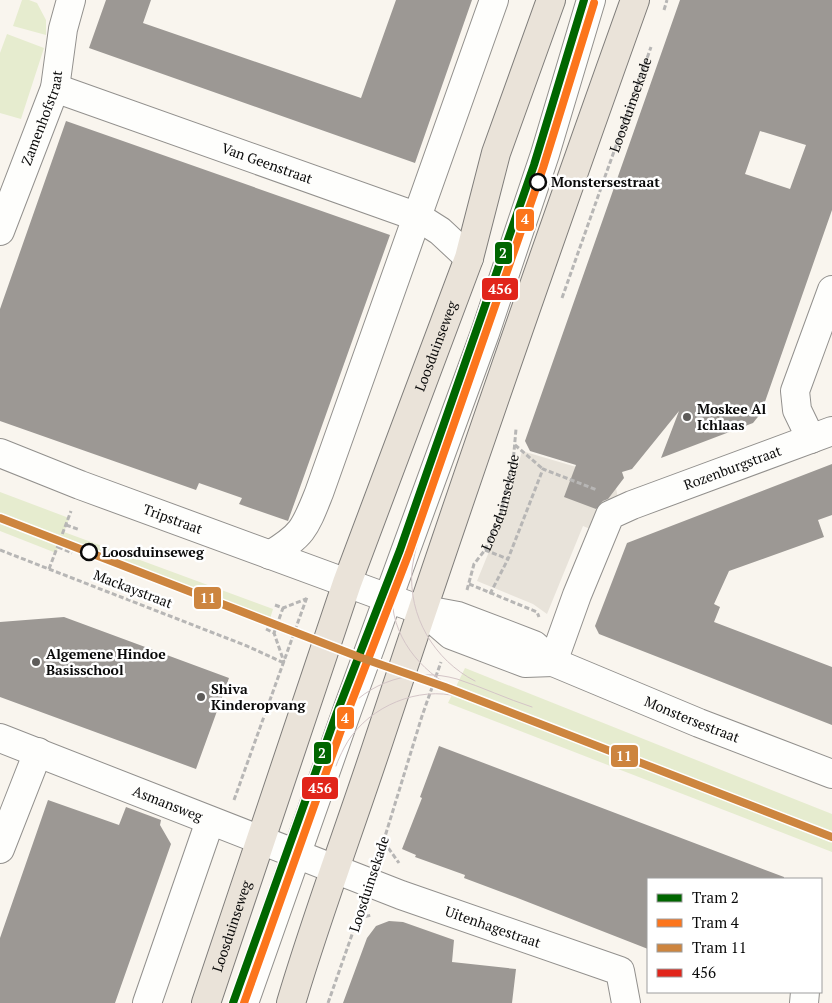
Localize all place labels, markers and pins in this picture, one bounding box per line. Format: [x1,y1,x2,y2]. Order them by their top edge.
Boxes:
place label: Monstersestraat [551,172,660,191]
marker: Monstersestraat [529,173,547,191]
place label: Moskee Al Ichlaas [697,399,766,434]
marker: Moskee Al Ichlaas [681,411,693,423]
place label: Loosduinseweg [102,542,205,561]
marker: Loosduinseweg [80,543,98,561]
place label: Algemene Hindoe Basisschool [46,644,166,679]
marker: Algemene Hindoe Basisschool [30,656,42,668]
place label: Shiva Kinderopvang [211,679,307,714]
marker: Shiva Kinderopvang [195,691,207,703]

